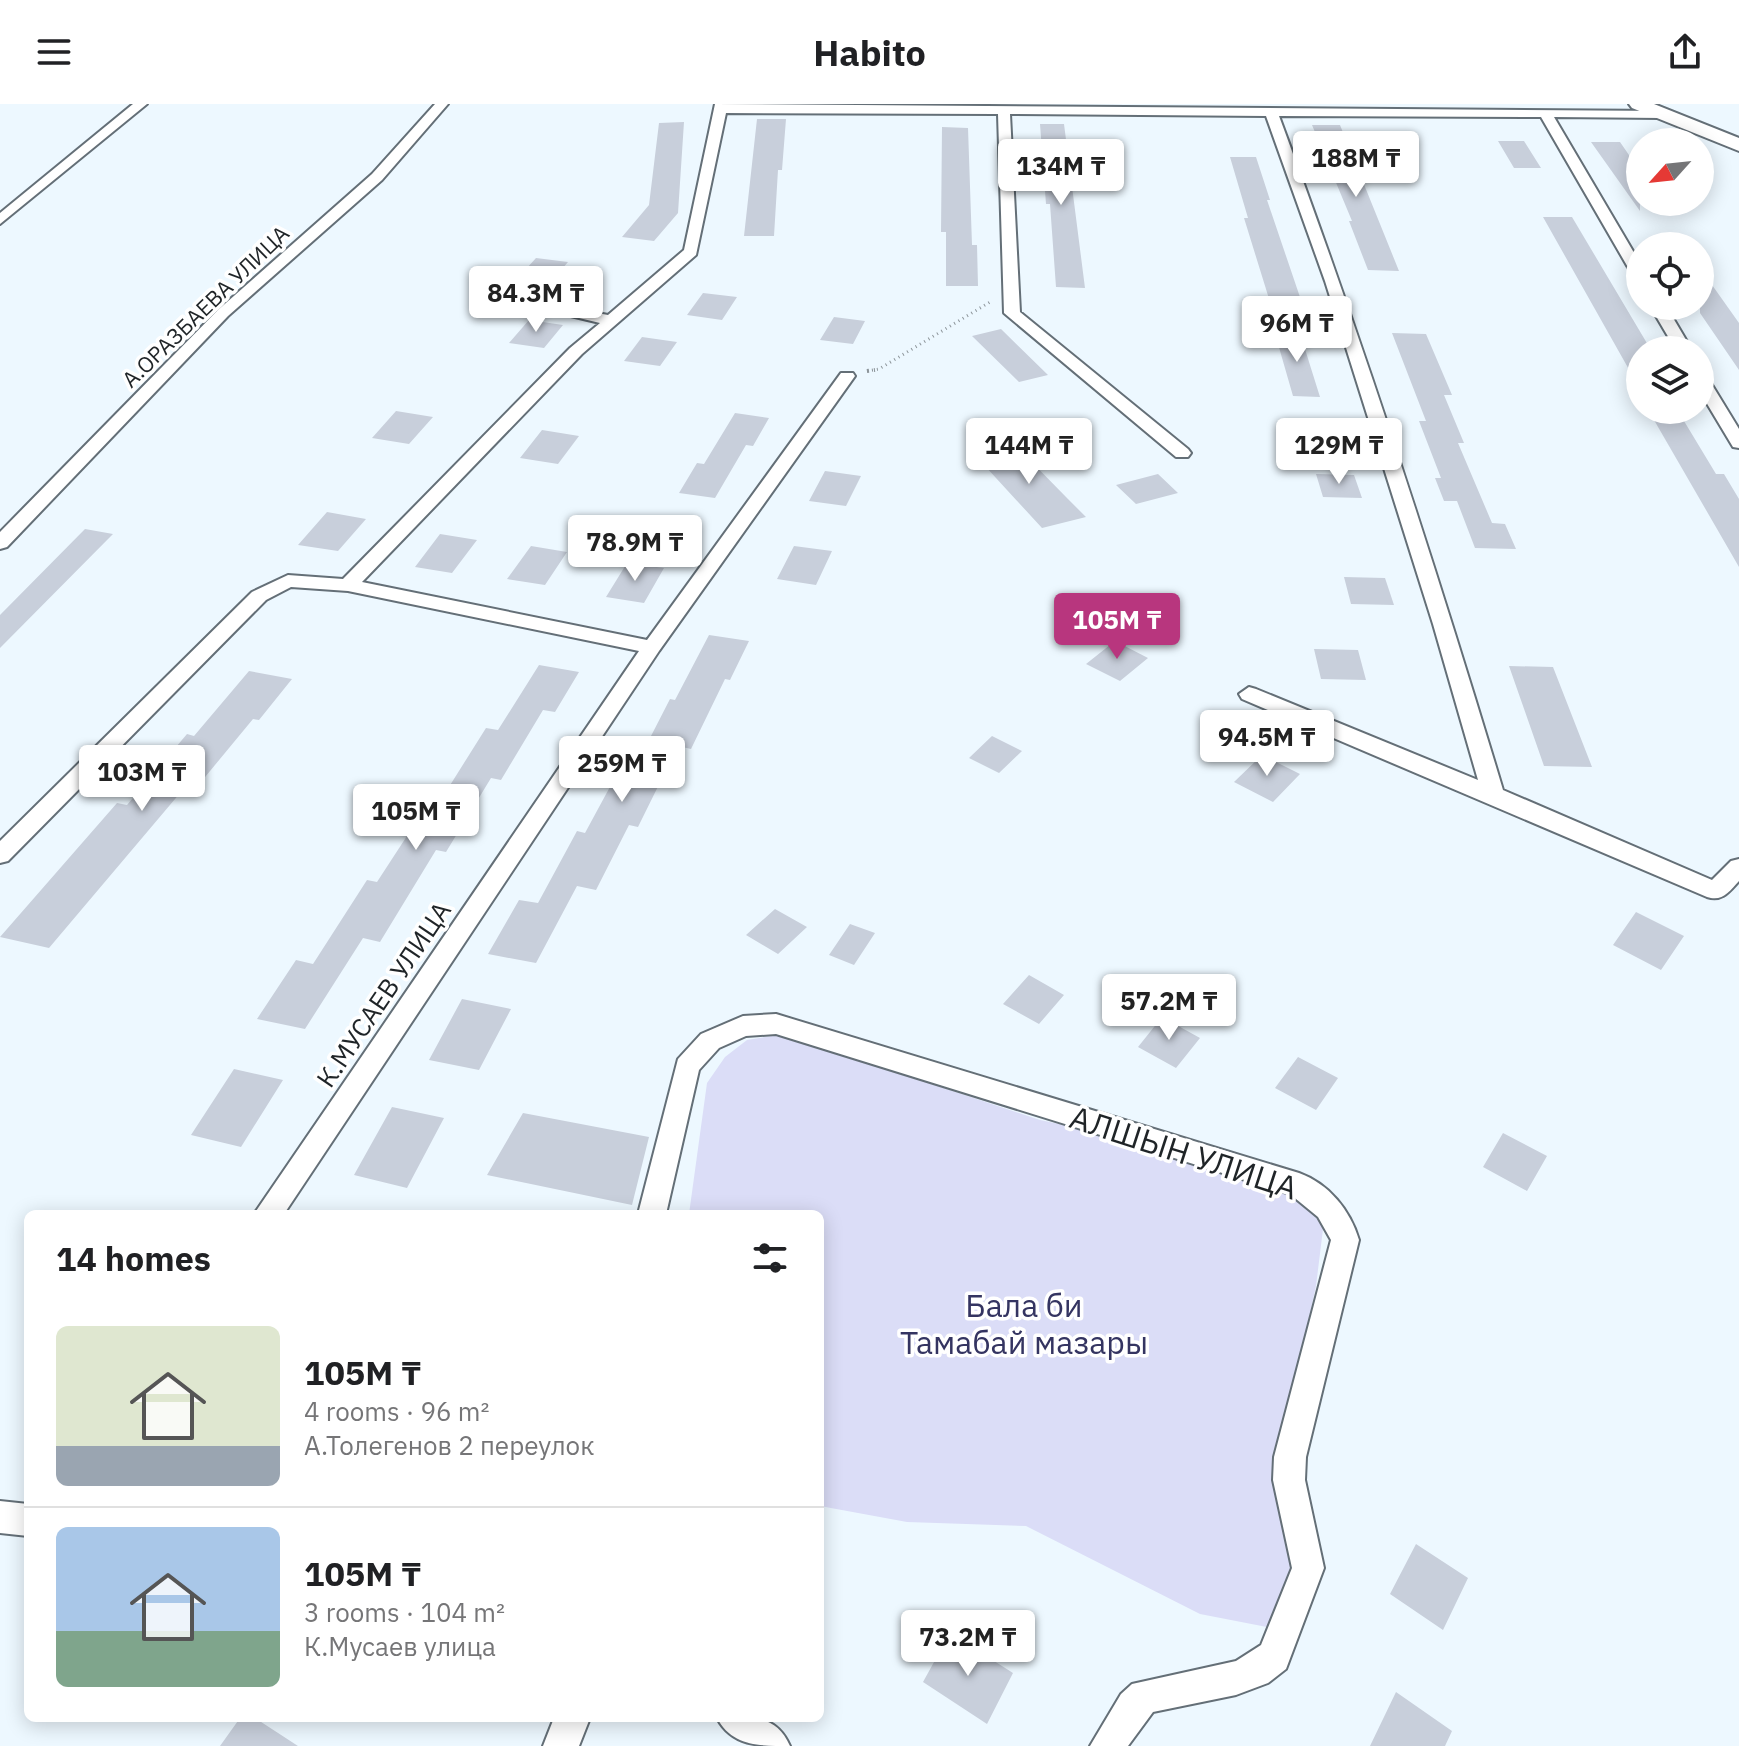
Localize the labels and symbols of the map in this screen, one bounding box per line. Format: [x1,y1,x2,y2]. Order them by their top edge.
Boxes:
north arrow [1626,128,1714,216]
pin: 188M ₸ [1291,131,1421,199]
pin: 134M ₸ [996,139,1126,207]
street label: А.ОРАЗБАЕВА УЛИЦА [115,219,295,393]
pin: 84.3M ₸ [462,266,610,334]
pin: 96M ₸ [1241,296,1353,364]
pin: 144M ₸ [964,418,1094,486]
pin: 129M ₸ [1274,418,1404,486]
pin: 78.9M ₸ [561,515,709,583]
pin: 105M ₸ [1052,593,1182,661]
pin: 94.5M ₸ [1193,710,1341,778]
pin: 259M ₸ [557,736,687,804]
pin: 103M ₸ [77,745,207,813]
pin: 105M ₸ [351,784,481,852]
street label: К.МУСАЕВ УЛИЦА [308,894,458,1093]
pin: 57.2M ₸ [1095,974,1243,1042]
street label: АЛШЫН УЛИЦА [1065,1095,1303,1209]
park label: Бала би Тамабай мазары [900,1284,1148,1363]
pin: 73.2M ₸ [894,1610,1042,1678]

